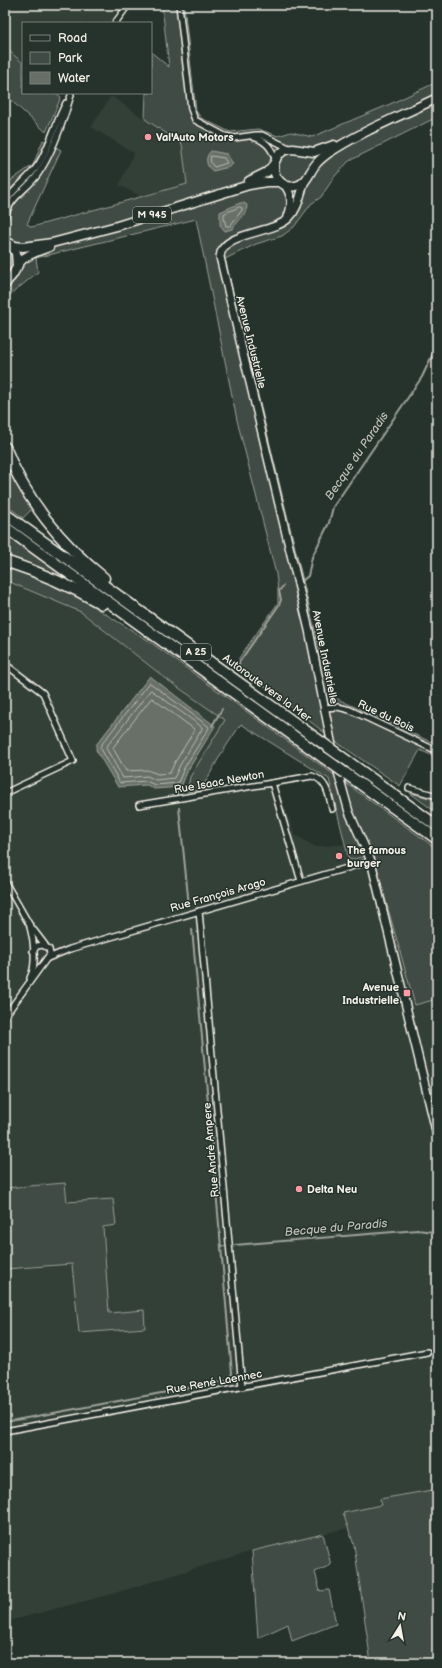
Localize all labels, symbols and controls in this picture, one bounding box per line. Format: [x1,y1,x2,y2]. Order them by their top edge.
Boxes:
legend [22,22,152,94]
text: Road [58,31,87,46]
text: Park [58,51,82,66]
text: Water [58,71,90,86]
place label: Val'Auto Motors [156,131,234,144]
marker: Val'Auto Motors [143,132,153,142]
road number: M 945 [133,207,171,223]
street label: Avenue Industrielle [233,294,269,390]
water label: Becque du Paradis [322,409,392,503]
street label: Avenue Industrielle [310,609,341,705]
road number: A 25 [181,644,211,660]
street label: Autoroute vers la Mer [220,652,315,725]
street label: Rue du Bois [356,697,417,735]
street label: Rue Isaac Newton [173,768,265,796]
place label: The famous burger [347,844,406,870]
marker: The famous burger [334,851,344,861]
street label: Rue François Arago [169,875,267,915]
place label: Avenue Industrielle [342,981,399,1007]
marker: Avenue Industrielle [402,988,412,998]
street label: Rue André Ampere [200,1102,222,1198]
place label: Delta Neu [307,1183,357,1196]
marker: Delta Neu [294,1184,304,1194]
water label: Becque du Paradis [284,1216,388,1240]
street label: Rue René Laennec [165,1367,263,1397]
north arrow [380,1606,420,1646]
text: N [397,1610,407,1624]

